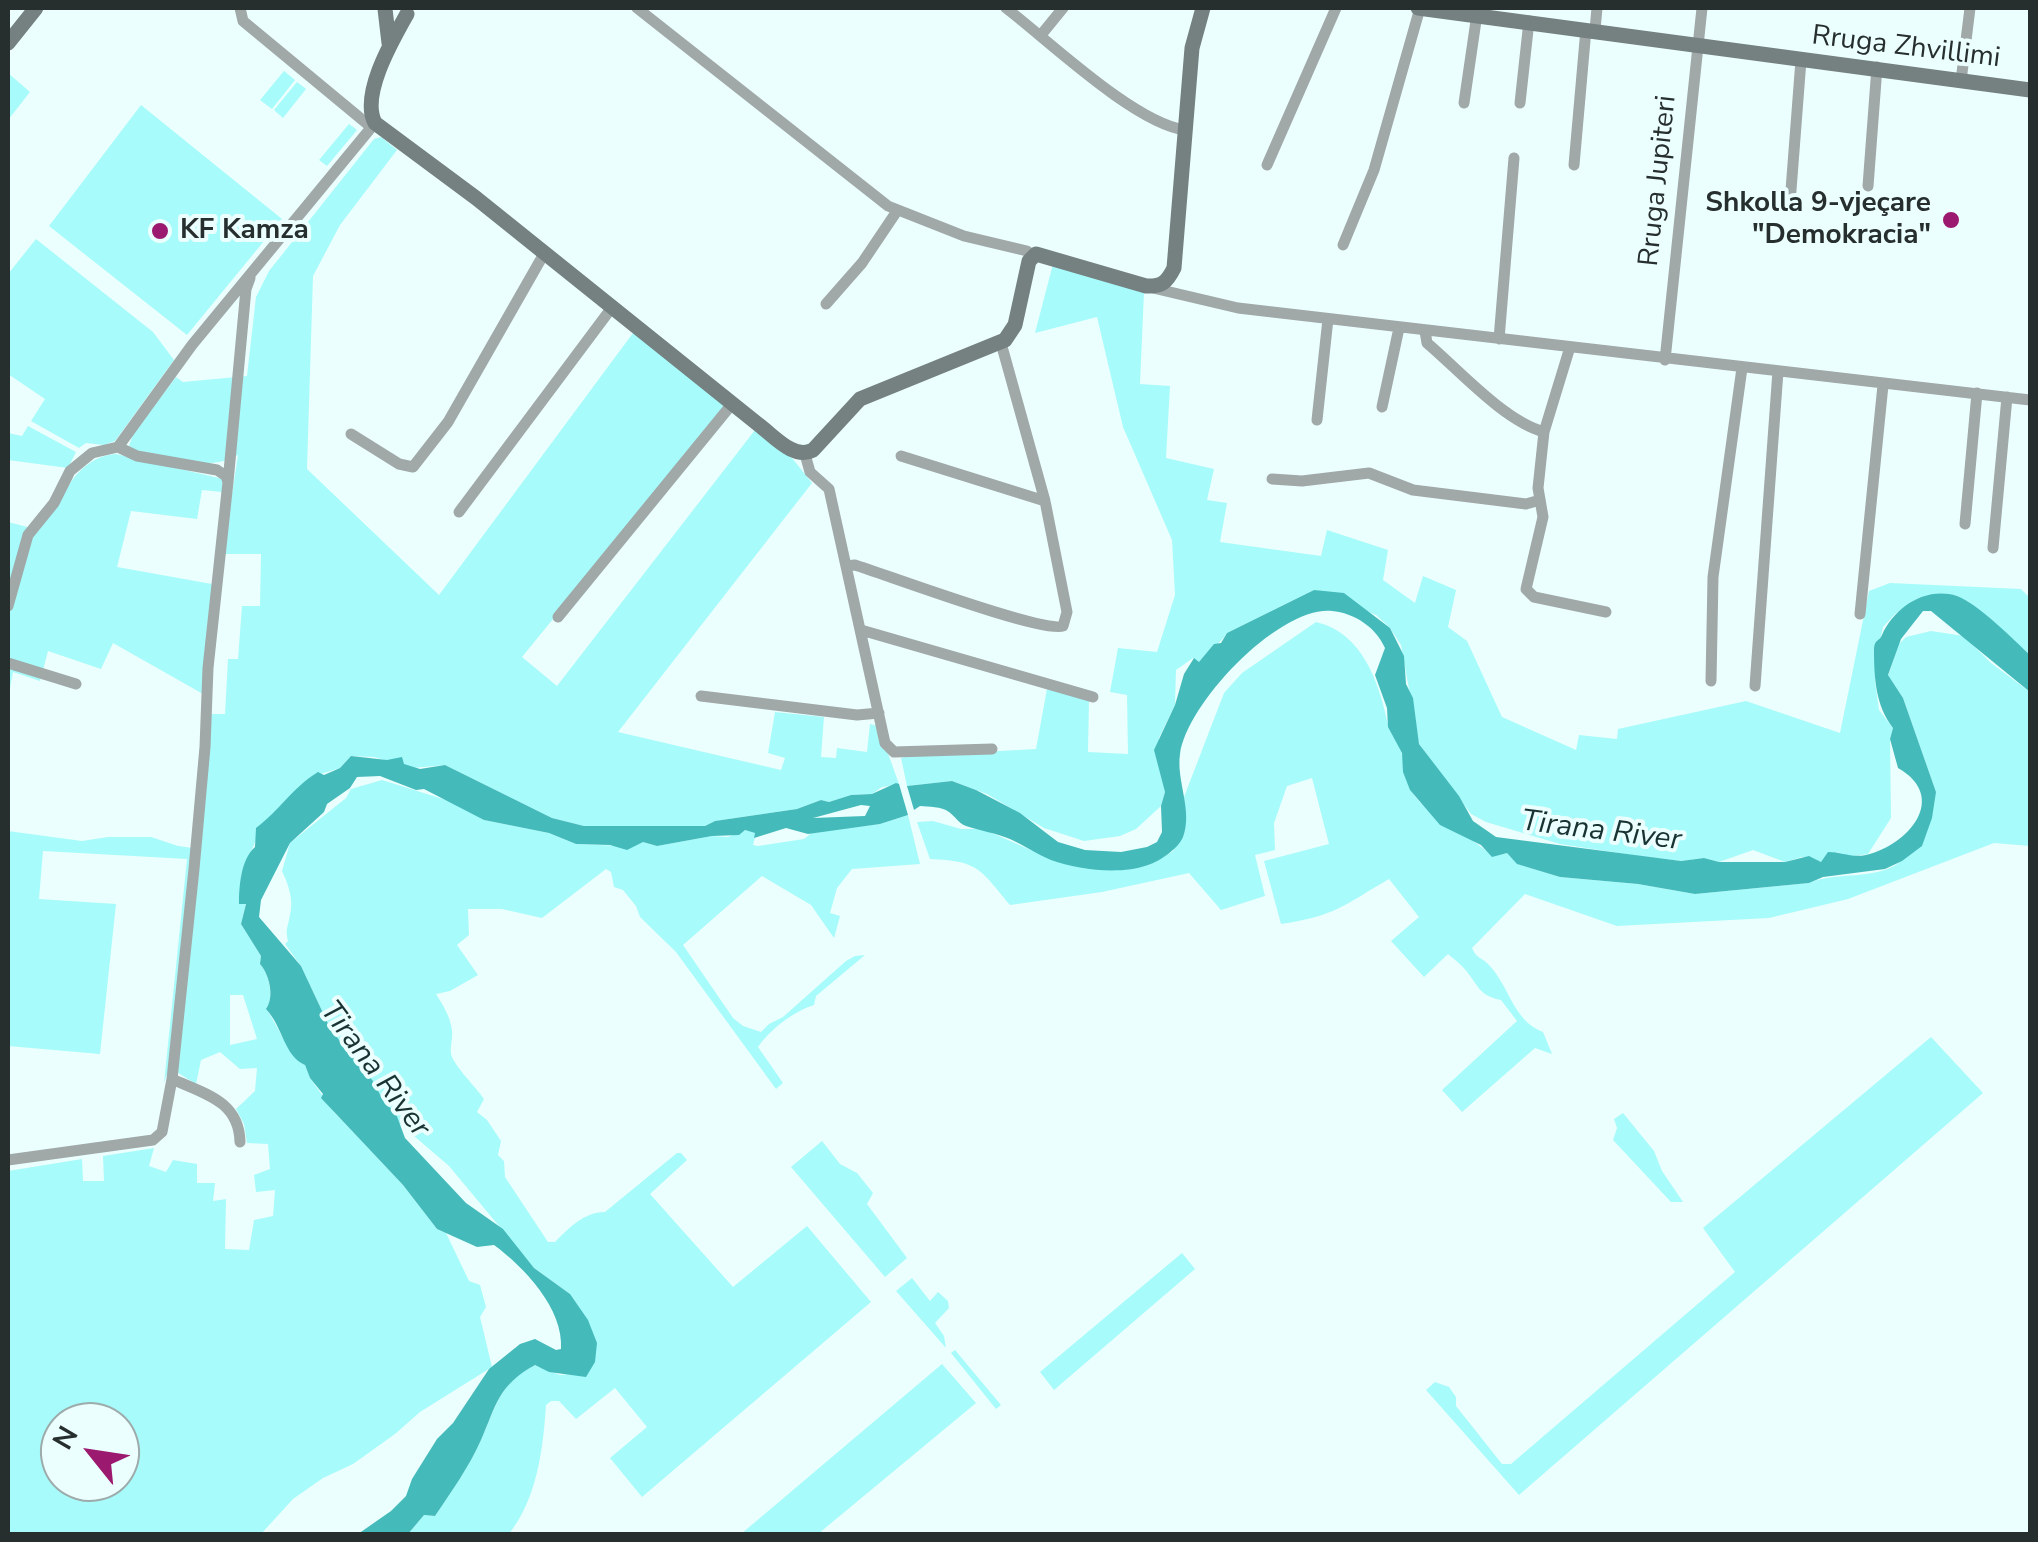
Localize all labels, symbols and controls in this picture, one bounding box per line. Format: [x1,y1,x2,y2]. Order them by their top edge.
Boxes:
street label: Rruga Zhvillimi [1810,20,2002,76]
street label: Rruga Jupiteri [1633,94,1685,268]
place label: Shkolla 9-vjeçare "Demokracia" [1705,187,1931,253]
marker: Shkolla 9-vjeçare "Demokracia" [1940,209,1962,231]
place label: KF Kamza [180,214,309,248]
marker: KF Kamza [149,220,171,242]
water label: Tirana River [1519,804,1683,860]
water label: Tirana River [311,995,437,1145]
north arrow [40,1402,140,1502]
text: N [44,1419,87,1457]

